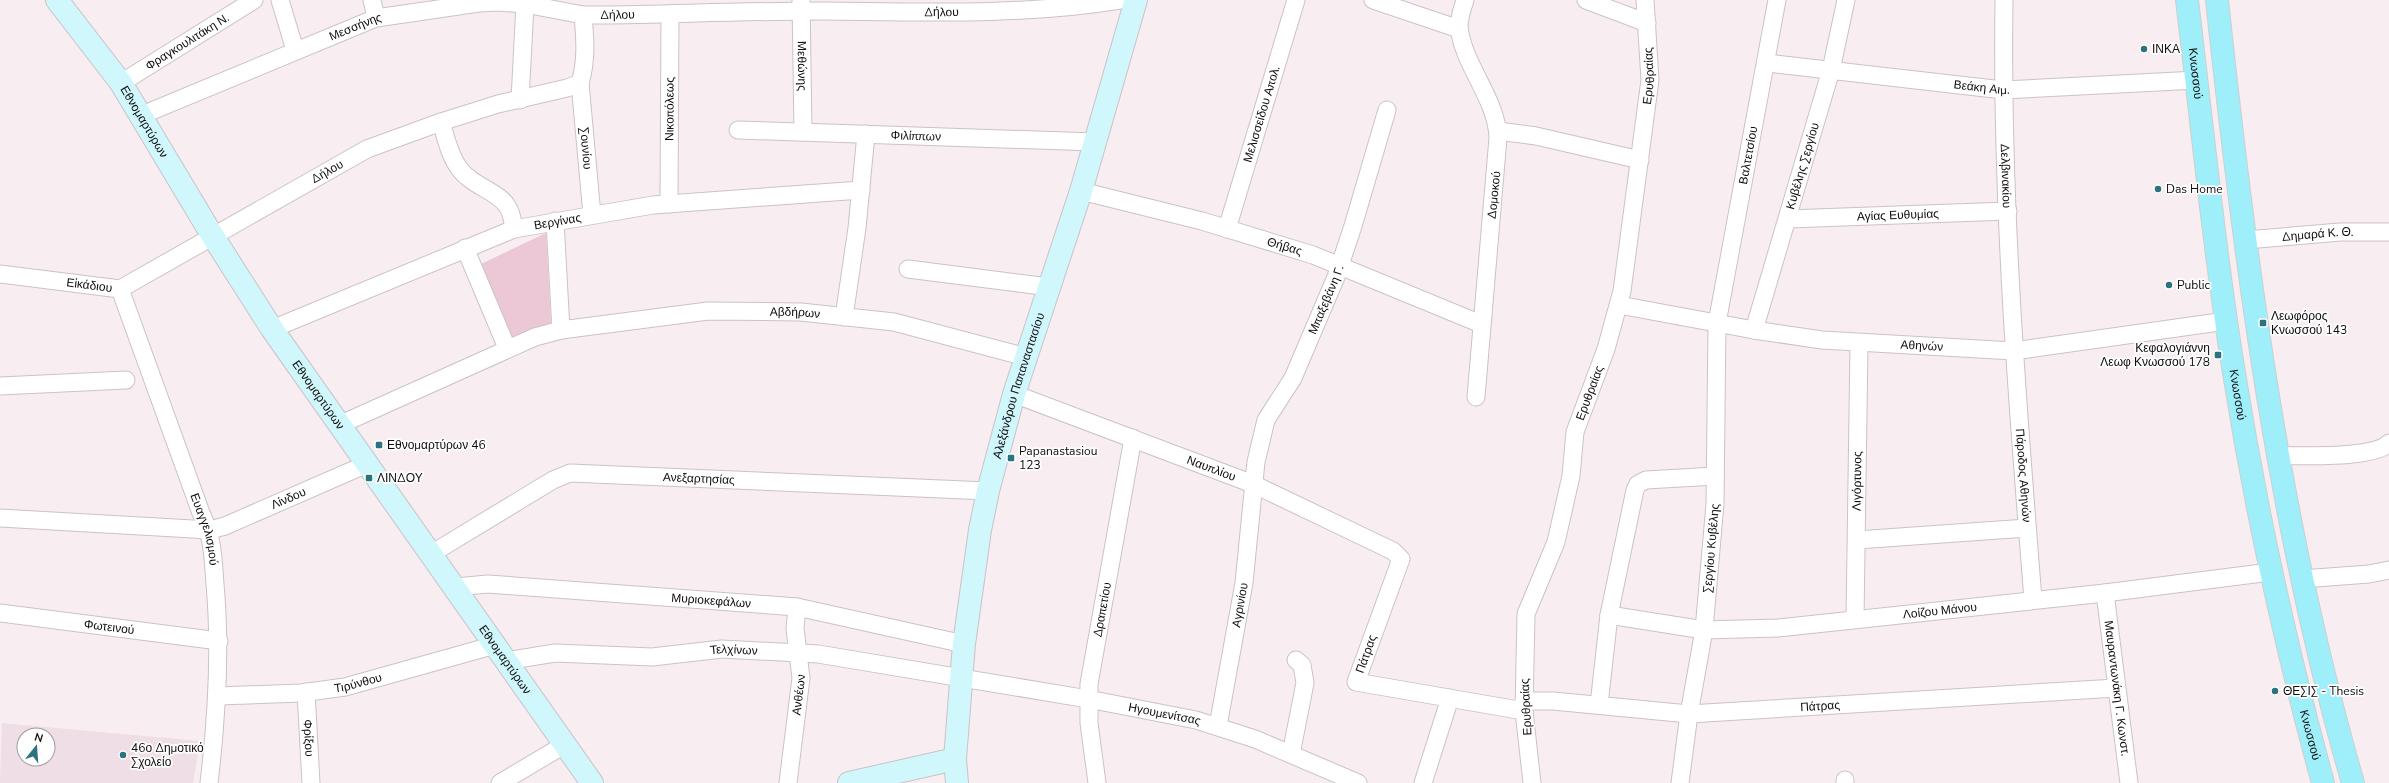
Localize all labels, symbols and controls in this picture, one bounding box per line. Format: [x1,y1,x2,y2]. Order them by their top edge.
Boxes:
street label: Δήλου [924,4,959,20]
street label: Δήλου [600,6,635,23]
street label: Μεσσήνης [327,9,383,45]
street label: Φραγκουλιτάκη Ν. [142,10,232,74]
street label: Μεθώνης [794,41,810,91]
place label: ΙΝΚΑ [2152,41,2180,57]
marker: ΙΝΚΑ [2139,44,2149,54]
street label: Ερυθραίας [1639,47,1658,105]
street label: Κνωσσού [2185,47,2206,100]
street label: Μελισσείδου Απολ. [1240,64,1284,164]
street label: Βεάκη Αιμ. [1953,76,2010,98]
street label: Νικοπόλεως [661,77,678,141]
street label: Εθνομαρτύρων [116,83,172,161]
street label: Κυβέλης Σεργίου [1782,121,1823,211]
street label: Βαλτετσίου [1735,125,1761,186]
street label: Σουνίου [576,126,596,170]
street label: Φιλίππων [890,127,941,145]
street label: Δελβινακίου [1997,144,2015,209]
street label: Δήλου [308,156,346,187]
street label: Δομοκού [1484,170,1504,220]
place label: Das Home [2166,181,2223,197]
marker: Das Home [2153,184,2163,194]
street label: Αγίας Ευθυμίας [1857,206,1940,224]
street label: Βεργίνας [533,210,583,233]
street label: Δημαρά Κ. Θ. [2281,224,2354,245]
street label: Θήβας [1265,233,1304,259]
street label: Μπαξεβάνη Γ. [1304,263,1347,337]
street label: Εἰκάδιου [65,274,113,296]
place label: Public [2177,277,2211,293]
marker: Public [2164,280,2174,290]
street label: Αβδήρων [770,304,821,322]
place label: Λεωφόρος Κνωσσού 143 [2271,308,2347,338]
street label: Αλεξάνδρου Παπαναστασίου [989,311,1048,461]
marker: Λεωφόρος Κνωσσού 143 [2258,318,2268,328]
street label: Αθηνών [1900,337,1944,355]
place label: Κεφαλογιάννη Λεωφ Κνωσσού 178 [2100,340,2210,370]
marker: Κεφαλογιάννη Λεωφ Κνωσσού 178 [2213,350,2223,360]
street label: Εθνομαρτύρων [288,357,348,433]
street label: Ερυθραίας [1572,363,1607,423]
street label: Κνωσσού [2226,368,2250,421]
street label: Πάροδος Αθηνών [2012,428,2035,523]
place label: Εθνομαρτύρων 46 [387,437,486,453]
marker: Εθνομαρτύρων 46 [374,440,384,450]
place label: Papanastasiou 123 [1019,443,1097,473]
street label: Λιγόρτυνος [1849,451,1865,511]
street label: Ναυπλίου [1185,452,1238,485]
marker: Papanastasiou 123 [1006,453,1016,463]
street label: Ανεξαρτησίας [662,469,735,488]
place label: ΛΙΝΔΟΥ [377,470,423,486]
marker: ΛΙΝΔΟΥ [364,473,374,483]
street label: Λίνδου [268,484,308,513]
street label: Ευαγγελισμού [186,491,222,566]
street label: Σεργίου Κυβέλης [1699,503,1723,594]
street label: Δραπετίου [1090,581,1115,638]
street label: Αγρινίου [1228,581,1252,629]
street label: Μυριοκεφάλων [671,590,752,612]
street label: Λοίζου Μάνου [1902,599,1978,623]
street label: Φωτεινού [83,616,135,638]
street label: Μαυραντωνάκη Γ. Κωνστ. [2101,620,2134,757]
street label: Εθνομαρτύρων [475,622,535,697]
street label: Πάτρας [1352,632,1380,675]
street label: Τελχίνων [709,641,758,659]
street label: Τιρύνθου [333,669,384,696]
street label: Ανθέων [788,673,809,716]
street label: Ερυθραίας [1517,678,1535,736]
place label: ΘΕΣΙΣ - Thesis [2283,683,2364,699]
marker: ΘΕΣΙΣ - Thesis [2270,686,2280,696]
street label: Πάτρας [1800,697,1841,715]
street label: Ηγουμενίτσας [1127,699,1203,729]
street label: Κνωσσού [2296,708,2324,762]
street label: Φρίξου [300,719,318,757]
north arrow [16,727,56,767]
text: N [33,730,45,746]
place label: 46ο Δημοτικό Σχολείο [131,740,204,770]
marker: 46ο Δημοτικό Σχολείο [118,750,128,760]

